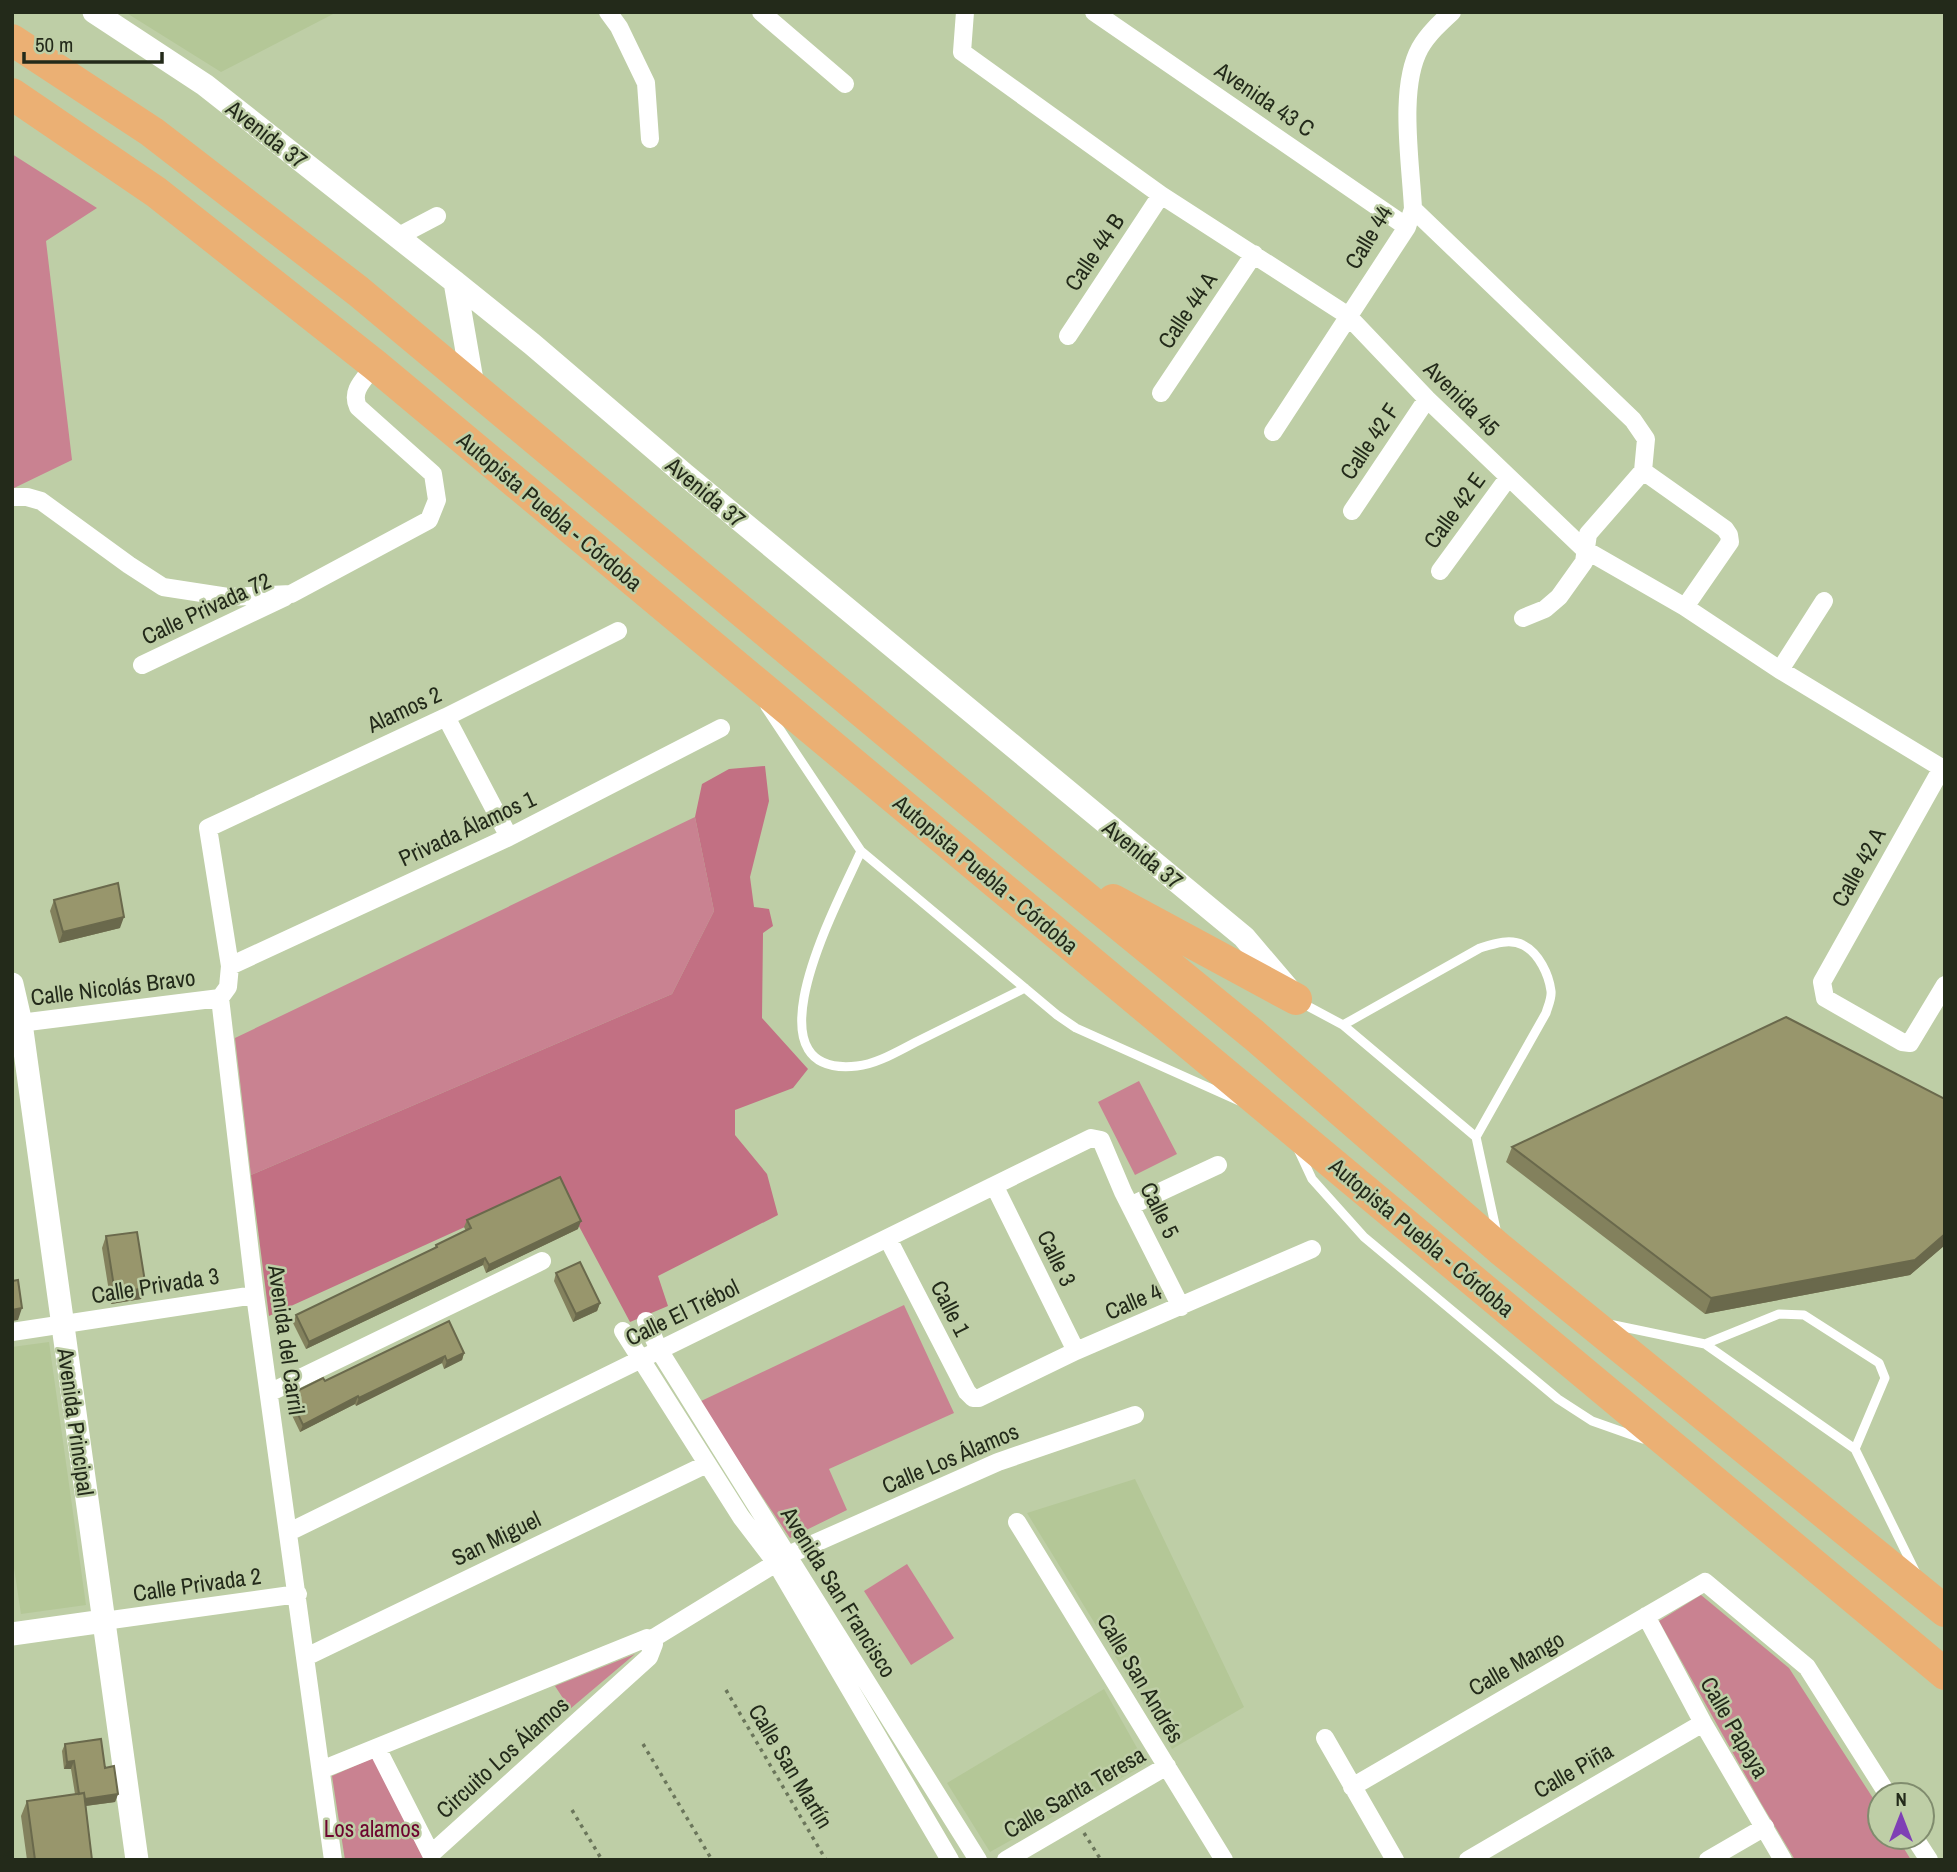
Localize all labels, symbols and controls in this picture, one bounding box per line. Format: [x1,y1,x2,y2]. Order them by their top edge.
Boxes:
scale bar [24,21,163,65]
text: 50 m [35,30,73,59]
street label: Avenida 43 C [1208,54,1321,144]
street label: Avenida 37 [219,92,314,175]
street label: Calle 44 [1337,199,1399,275]
street label: Calle 44 B [1057,207,1131,297]
street label: Calle 44 A [1150,265,1224,354]
street label: Avenida 45 [1417,353,1507,443]
street label: Calle 42 F [1332,397,1406,485]
street label: Autopista Puebla - Córdoba [450,424,650,598]
street label: Avenida 37 [659,449,752,534]
street label: Calle 42 E [1416,466,1492,554]
street label: Calle Privada 72 [136,564,276,652]
street label: Alamos 2 [361,678,446,740]
street label: Privada Álamos 1 [393,783,541,873]
street label: Autopista Puebla - Córdoba [886,787,1086,961]
street label: Avenida 37 [1096,811,1190,896]
street label: Calle 42 A [1824,822,1893,912]
street label: Calle Nicolás Bravo [29,962,197,1012]
street label: Autopista Puebla - Córdoba [1322,1150,1522,1324]
street label: Calle 5 [1133,1177,1187,1243]
street label: Calle 3 [1030,1225,1084,1291]
street label: Calle Privada 3 [89,1260,221,1310]
street label: Avenida del Carril [261,1262,313,1417]
street label: Calle El Trébol [620,1271,744,1353]
street label: Calle 1 [924,1275,978,1342]
street label: Calle 4 [1100,1275,1167,1327]
street label: Avenida Principal [50,1345,102,1498]
street label: Calle Los Álamos [877,1415,1023,1501]
street label: Avenida San Francisco [773,1500,904,1683]
street label: San Miguel [446,1503,546,1573]
street label: Calle Privada 2 [131,1560,263,1608]
street label: Calle San Andrés [1090,1608,1192,1748]
street label: Calle Mango [1462,1623,1570,1703]
street label: Calle Papaya [1694,1671,1777,1784]
street label: Circuito Los Álamos [429,1689,575,1825]
street label: Calle San Martín [742,1698,840,1834]
street label: Calle Piña [1528,1735,1619,1805]
street label: Calle Santa Teresa [997,1739,1151,1845]
north arrow [1866,1781,1936,1851]
text: N [1895,1786,1907,1812]
park label: Los alamos [324,1813,420,1844]

